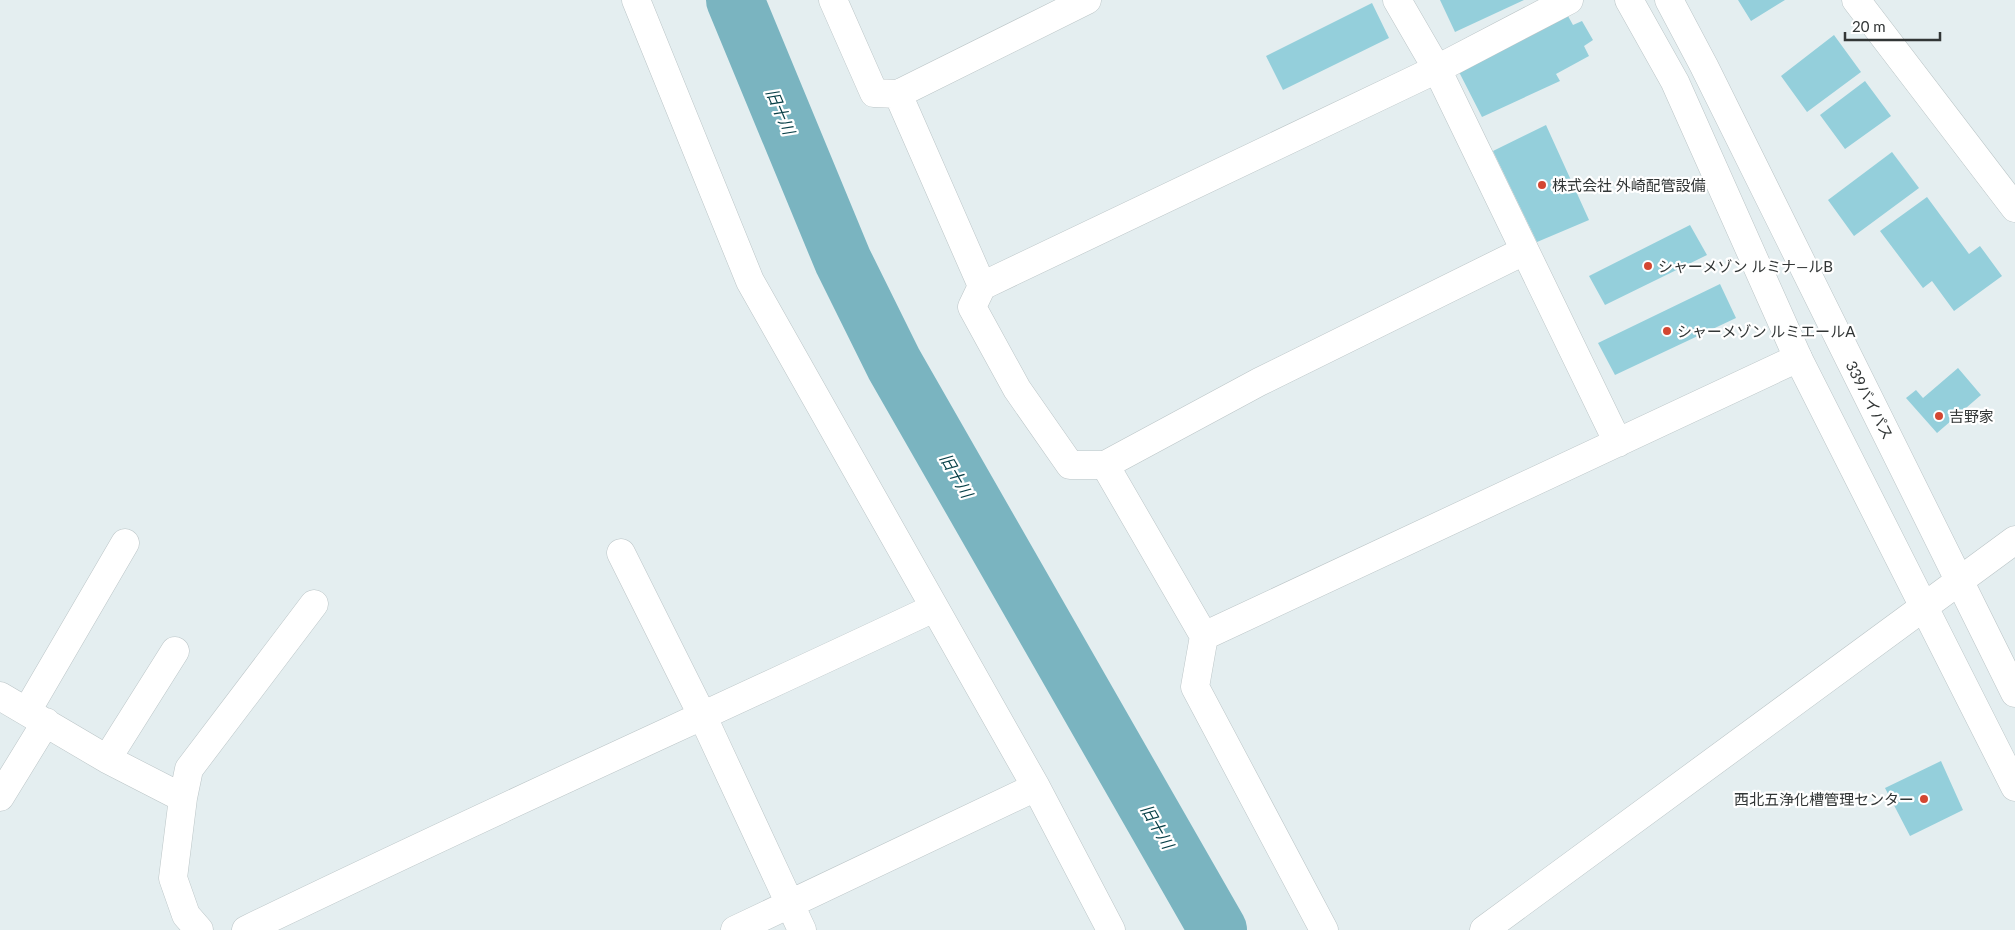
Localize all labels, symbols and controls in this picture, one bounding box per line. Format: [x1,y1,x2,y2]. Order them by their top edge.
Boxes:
scale bar [1845,10,1940,42]
text: 20 m [1852,17,1886,35]
water label: 旧十川 [763,85,800,139]
place label: 株式会社 外崎配管設備 [1552,176,1706,194]
marker: 株式会社 外崎配管設備 [1536,179,1548,191]
place label: シャーメゾン ルミナ―ルB [1658,257,1833,275]
marker: シャーメゾン ルミナ―ルB [1642,260,1654,272]
place label: シャーメゾン ルミエールA [1677,322,1856,340]
marker: シャーメゾン ルミエールA [1661,325,1673,337]
street label: 339バイパス [1843,358,1897,442]
place label: 吉野家 [1949,407,1994,425]
marker: 吉野家 [1933,410,1945,422]
water label: 旧十川 [937,449,978,502]
place label: 西北五浄化槽管理センター [1734,790,1914,808]
marker: 西北五浄化槽管理センター [1918,793,1930,805]
water label: 旧十川 [1138,800,1179,853]

